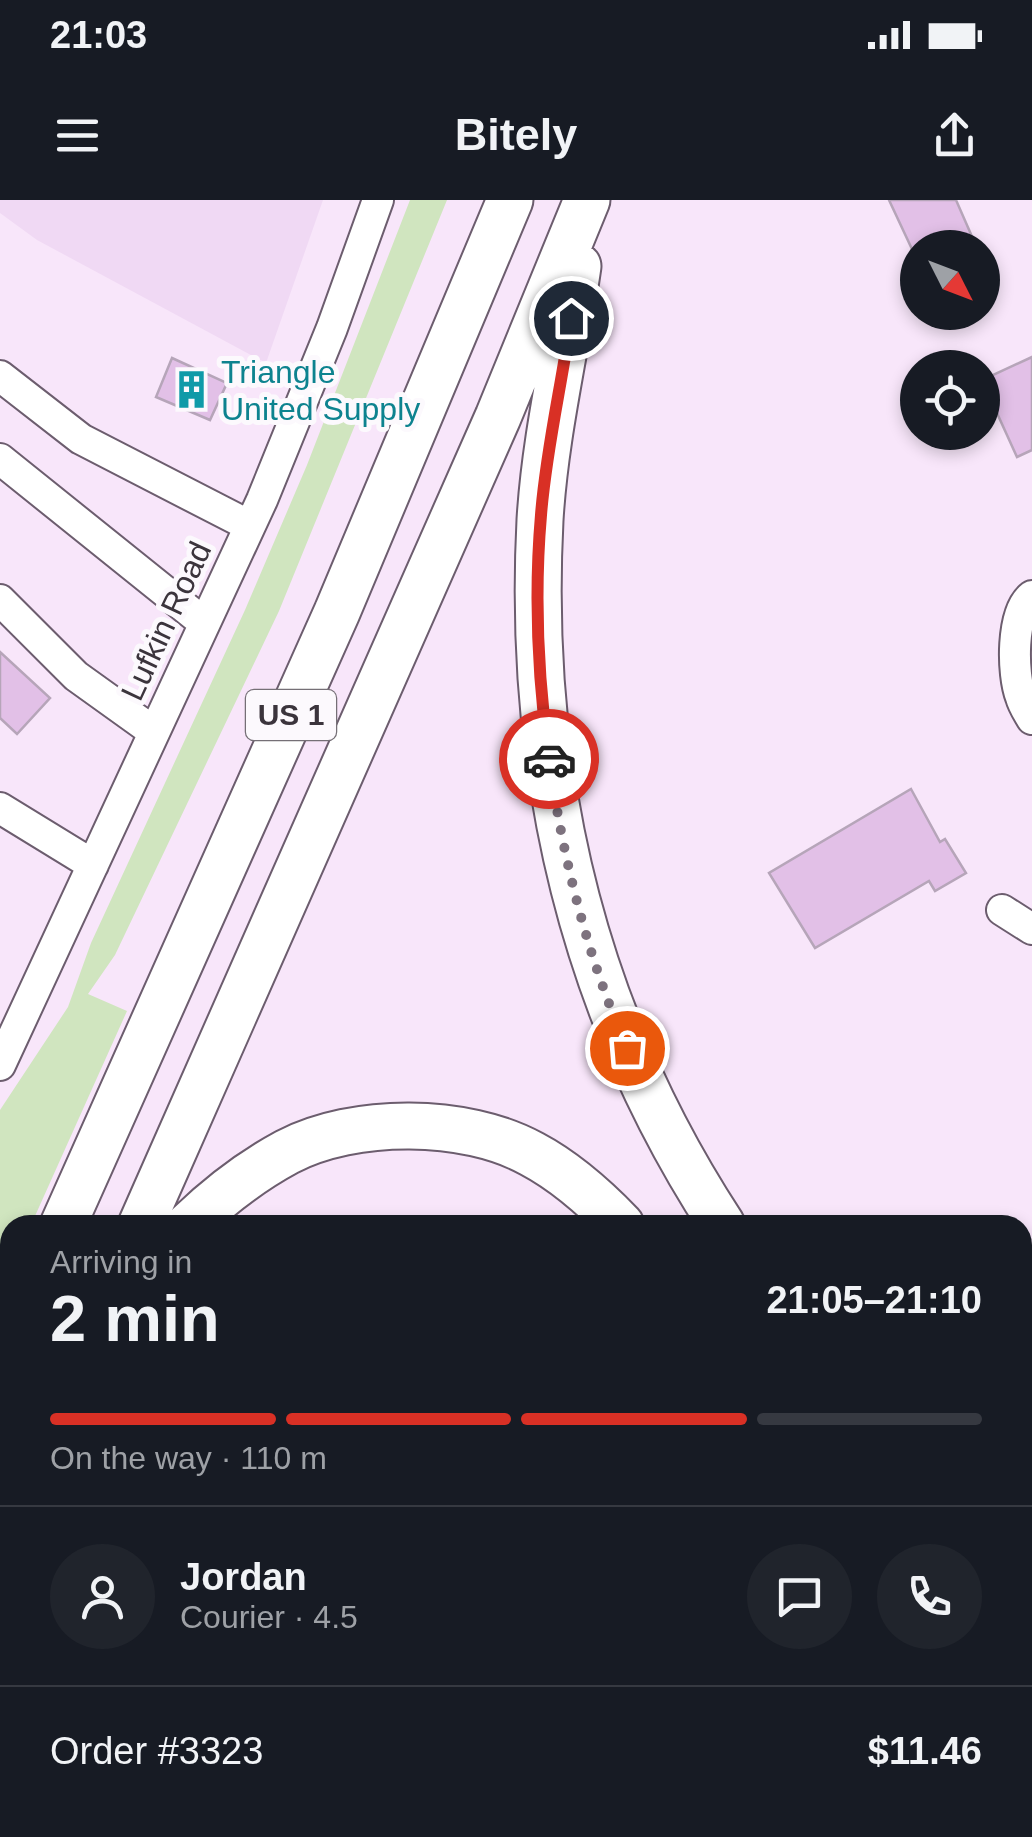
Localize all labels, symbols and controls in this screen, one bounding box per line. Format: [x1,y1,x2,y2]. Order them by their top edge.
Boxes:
text: 21:03 [50,14,147,56]
icon: menu [50,108,105,163]
icon: share [927,108,982,163]
text: Bitely [455,109,577,160]
north arrow [900,230,1000,330]
map controls [900,230,1000,450]
pin [529,276,614,361]
icon: home [544,291,599,346]
button: locate [900,350,1000,450]
place label: Triangle United Supply [221,354,420,427]
building icon: Triangle United Supply [170,369,212,411]
street label: Lufkin Road [114,536,218,706]
road number: US 1 [246,690,336,740]
courier [499,709,599,809]
icon: car [522,732,577,787]
pin [585,1006,670,1091]
icon: bag [600,1021,655,1076]
text: Arriving in [50,1244,192,1280]
text: 21:05–21:10 [766,1279,982,1321]
text: 2 min [50,1282,220,1355]
text: On the way · 110 m [50,1440,327,1476]
button: person [50,1544,155,1649]
button: chat [747,1544,852,1649]
button: phone [877,1544,982,1649]
text: Jordan [180,1556,307,1598]
text: Courier · 4.5 [180,1599,358,1635]
text: Order #3323 [50,1730,263,1772]
text: $11.46 [868,1730,982,1772]

